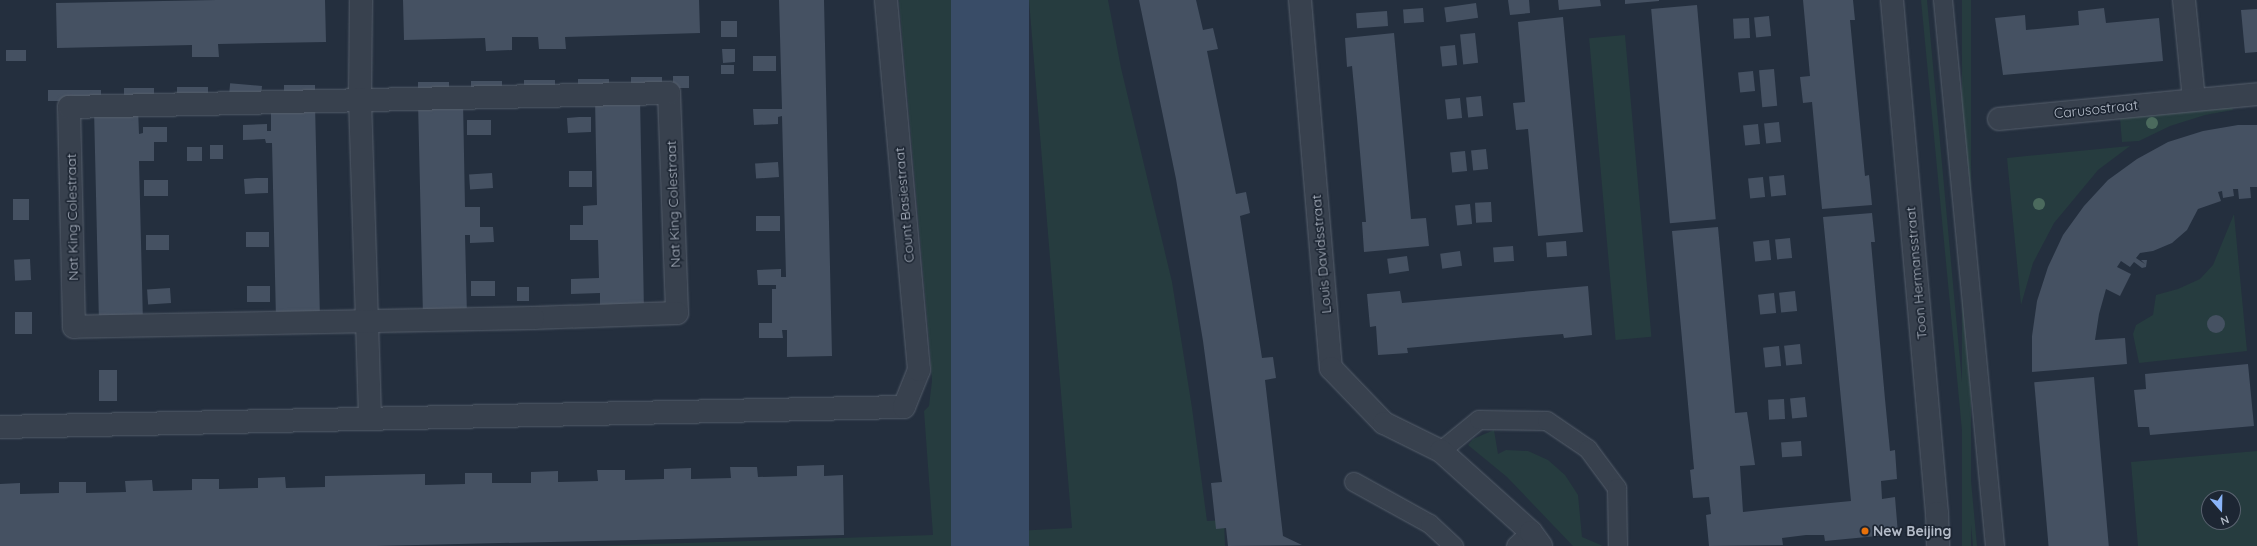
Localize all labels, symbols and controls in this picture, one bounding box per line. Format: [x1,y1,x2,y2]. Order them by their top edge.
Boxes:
street label: Carusostraat [2053,96,2139,122]
street label: Nat King Colestraat [662,140,684,268]
street label: Count Basiestraat [891,147,917,263]
street label: Nat King Colestraat [62,153,82,281]
street label: Louis Davidsstraat [1307,194,1335,314]
street label: Toon Hermansstraat [1902,206,1930,340]
north arrow [2201,490,2241,530]
text: N [2219,512,2231,528]
place label: New Beijing [1873,523,1951,539]
marker: New Beijing [1860,526,1870,536]

